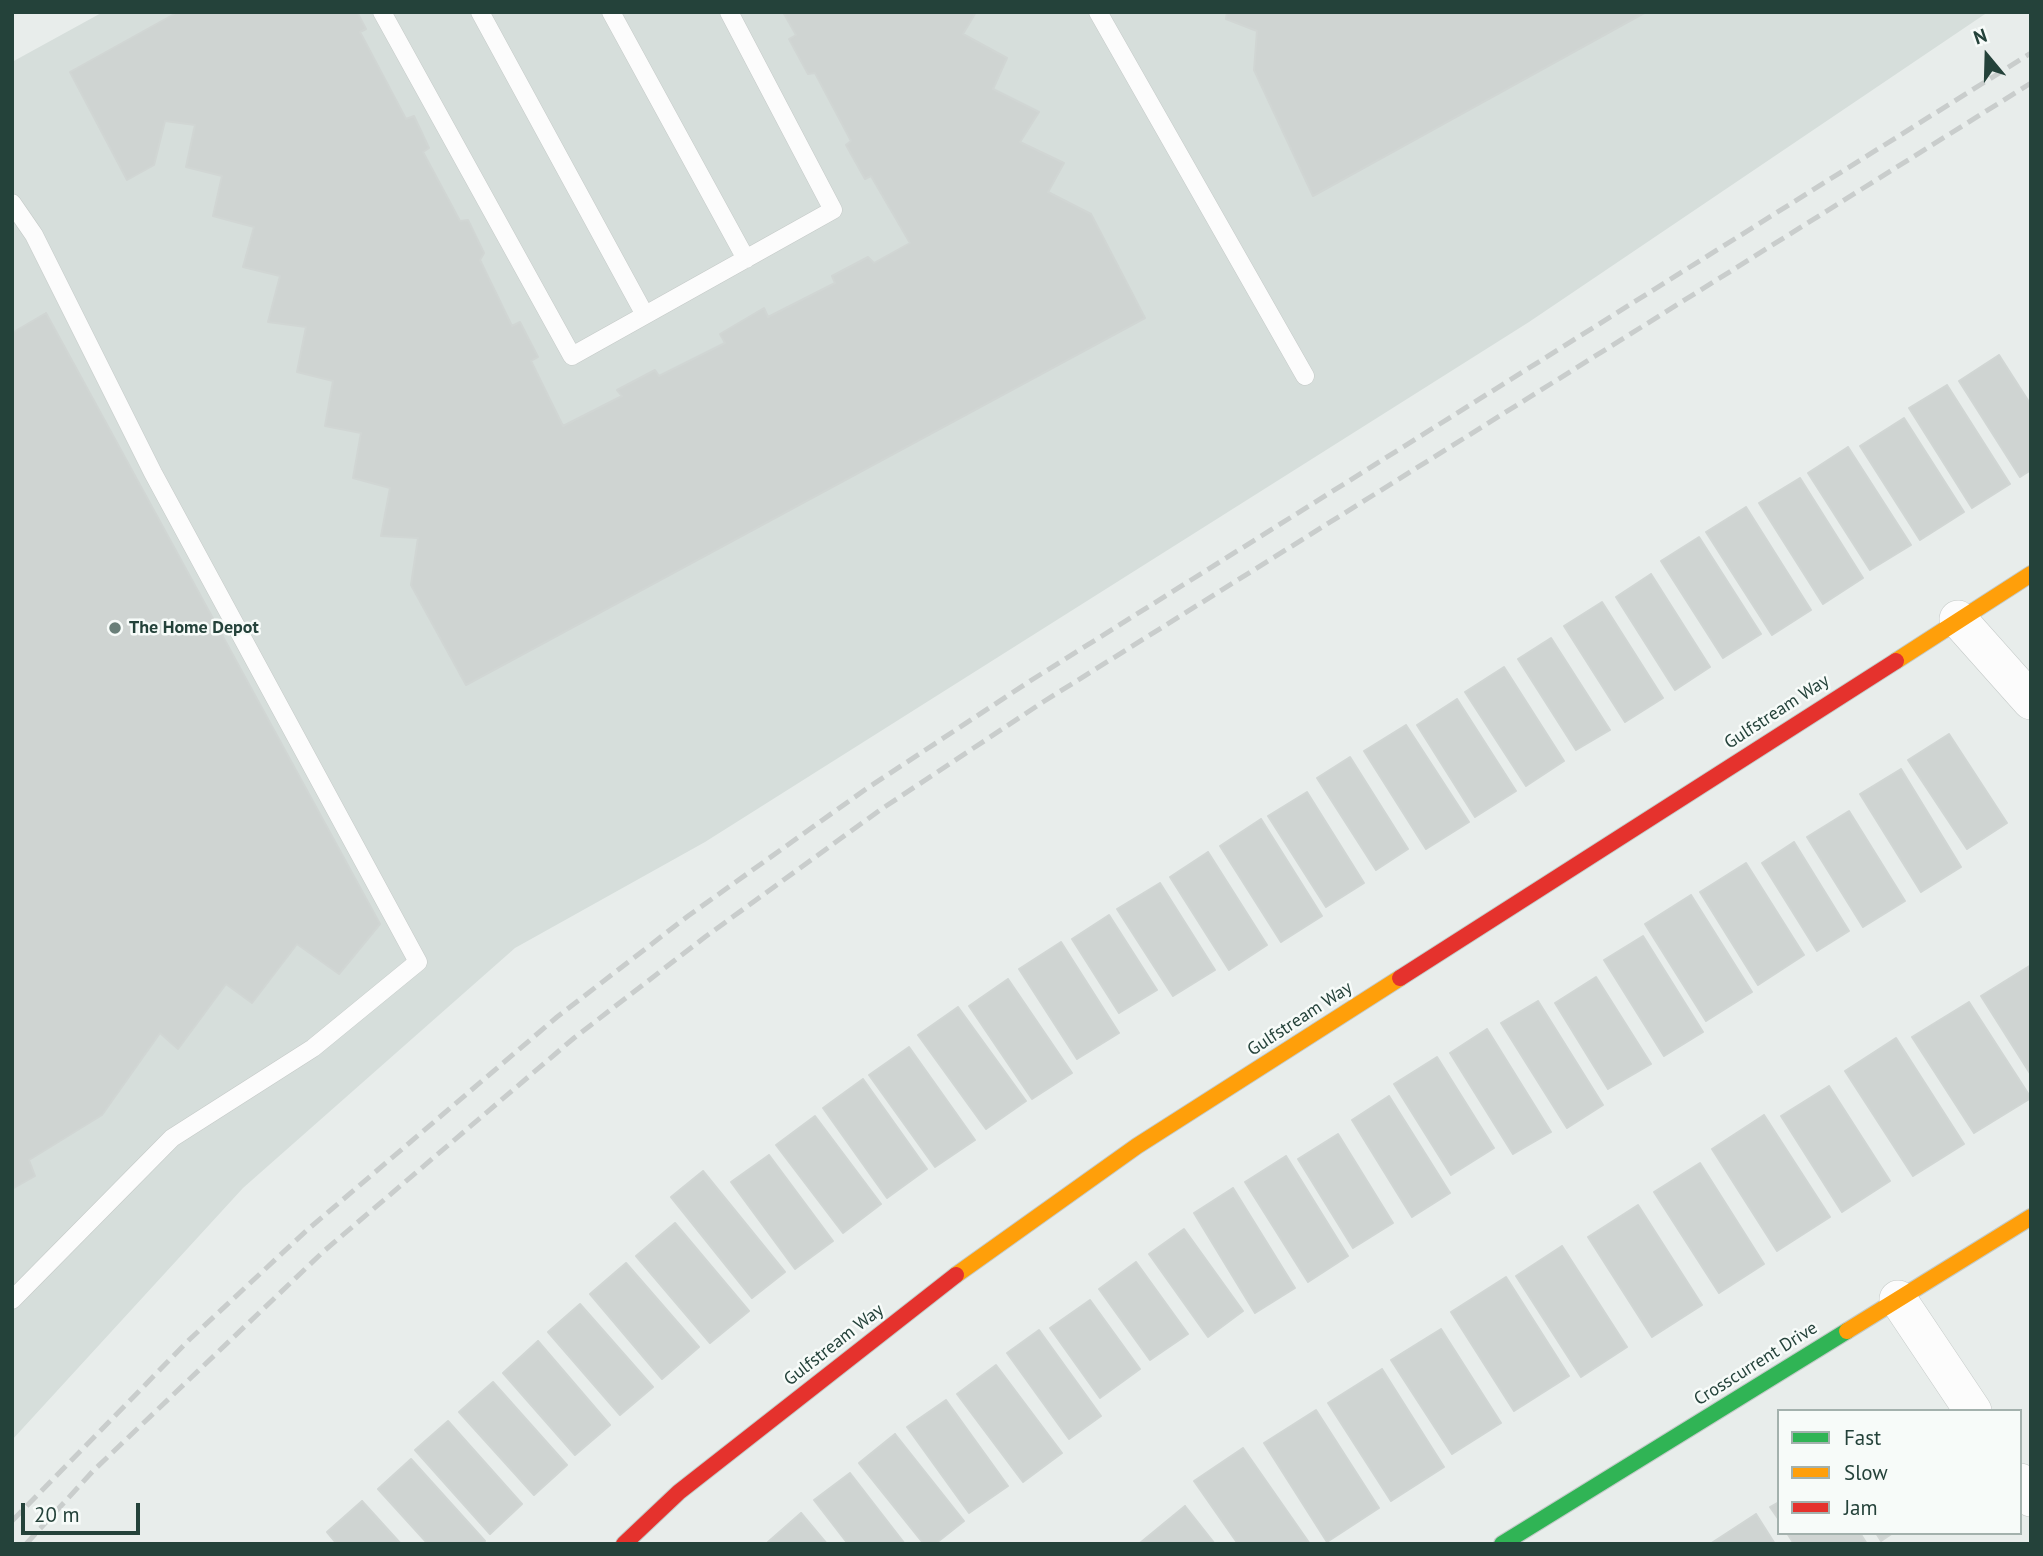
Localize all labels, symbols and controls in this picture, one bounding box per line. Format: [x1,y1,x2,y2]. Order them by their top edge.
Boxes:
north arrow [1952,21,2022,91]
text: N [1970,23,1990,50]
place label: The Home Depot [129,617,259,639]
marker: The Home Depot [107,620,123,636]
street label: Gulfstream Way [1721,670,1833,754]
street label: Gulfstream Way [1244,977,1356,1061]
street label: Gulfstream Way [780,1299,888,1391]
street label: Crosscurrent Drive [1690,1317,1822,1411]
legend [1777,1409,2022,1535]
text: Fast [1844,1424,1881,1451]
text: Slow [1844,1459,1888,1486]
scale bar [24,1490,144,1534]
text: Jam [1844,1494,1878,1521]
text: 20 m [34,1501,80,1528]

